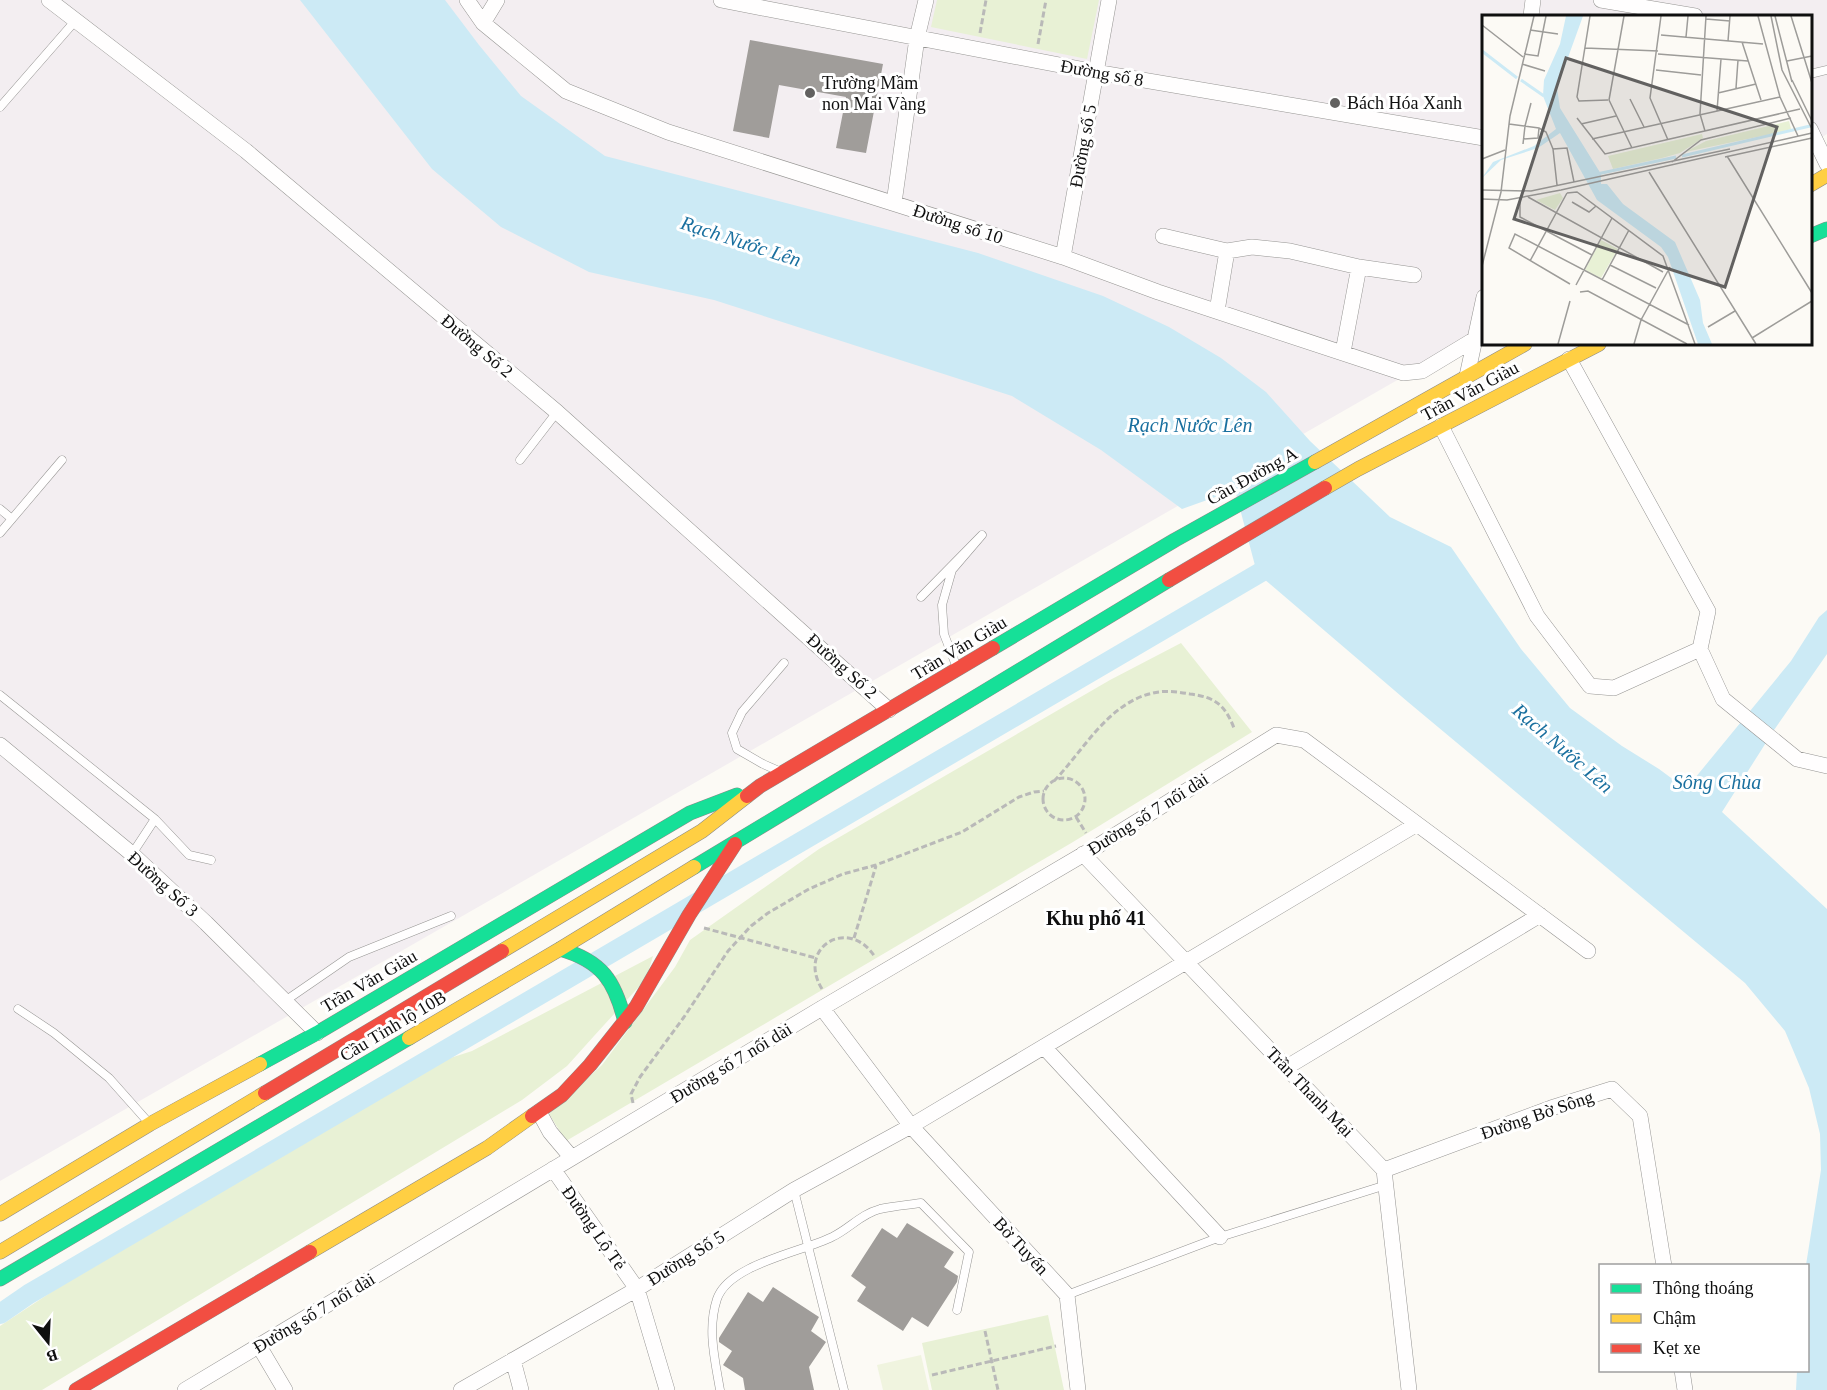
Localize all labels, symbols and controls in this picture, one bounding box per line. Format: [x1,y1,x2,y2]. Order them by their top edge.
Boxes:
inset map [1482,15,1812,345]
street label: Đường số 8 [1059,56,1145,90]
place label: Trường Mầm non Mai Vàng [822,73,926,114]
marker: Trường Mầm non Mai Vàng [803,86,817,100]
place label: Bách Hóa Xanh [1347,93,1462,113]
marker: Bách Hóa Xanh [1328,96,1342,110]
street label: Đường số 5 [1066,103,1100,189]
street label: Đường số 10 [911,200,1005,248]
water label: Rạch Nước Lên [677,211,804,271]
street label: Đường Số 2 [437,310,517,382]
street label: Trần Văn Giàu [1418,357,1522,425]
water label: Rạch Nước Lên [1127,414,1252,436]
street label: Cầu Đường A [1203,443,1301,509]
street label: Trần Văn Giàu [908,612,1010,684]
street label: Đường Số 2 [803,629,881,703]
water label: Rạch Nước Lên [1508,698,1617,797]
street label: Đường số 7 nối dài [1084,769,1212,859]
water label: Sông Chùa [1673,771,1761,794]
street label: Đường Số 3 [124,847,202,921]
district label: Khu phố 41 [1046,907,1146,930]
street label: Trần Văn Giàu [318,946,420,1016]
street label: Cầu Tỉnh lộ 10B [336,986,450,1066]
street label: Đường số 7 nối dài [667,1019,795,1107]
street label: Trần Thanh Mại [1262,1043,1358,1141]
street label: Đường Bờ Sông [1478,1086,1596,1144]
street label: Đường Lộ Tẻ [558,1182,630,1274]
street label: Bờ Tuyến [989,1213,1053,1279]
street label: Đường Số 5 [644,1226,728,1290]
legend [1599,1264,1809,1372]
street label: Đường số 7 nối dài [250,1269,378,1357]
text: Thông thoáng [1653,1278,1754,1298]
text: Chậm [1653,1308,1696,1328]
north arrow [18,1312,78,1372]
text: Kẹt xe [1653,1338,1700,1358]
text: B [44,1346,60,1366]

